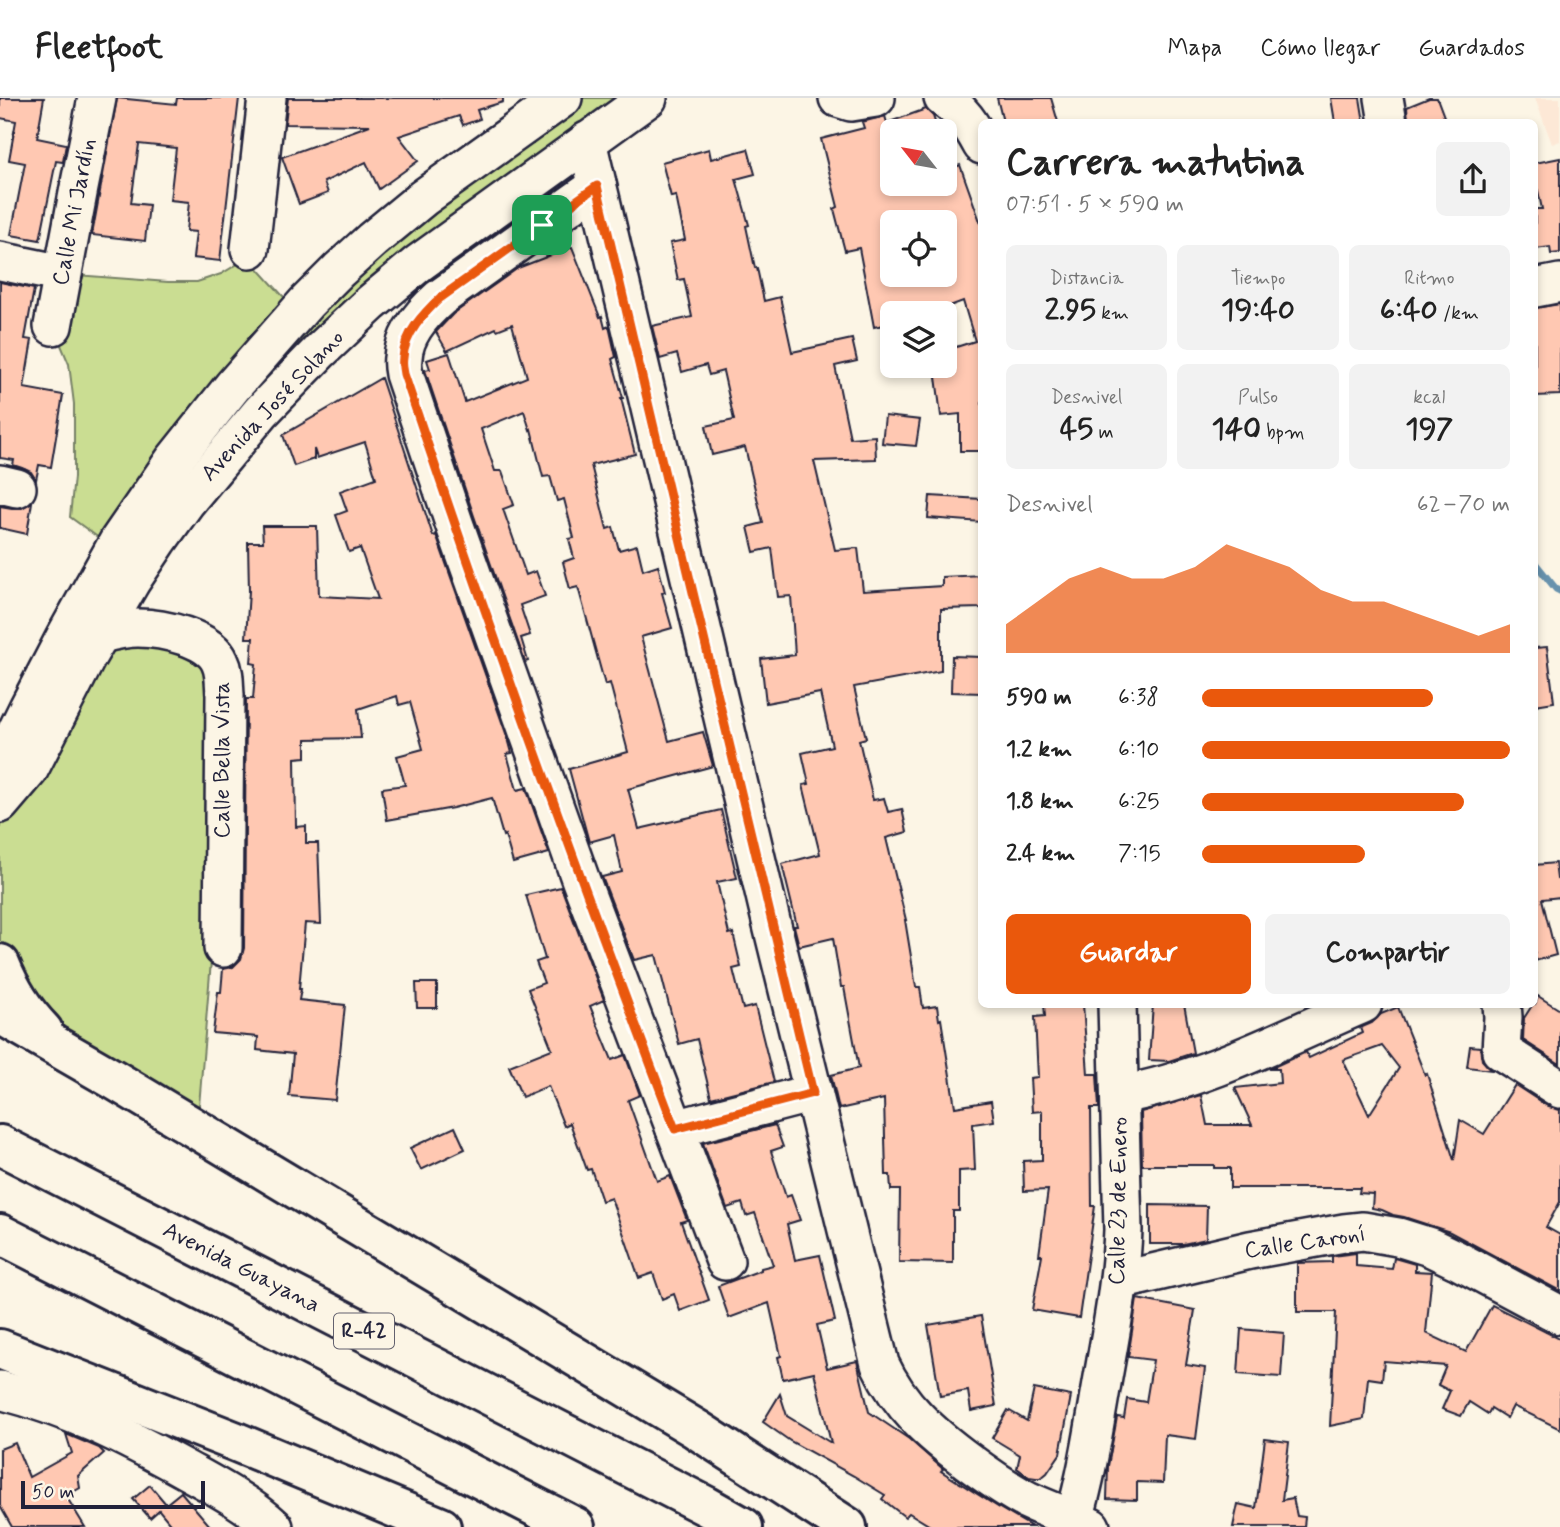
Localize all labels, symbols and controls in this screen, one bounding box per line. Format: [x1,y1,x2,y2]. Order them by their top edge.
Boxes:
text: Fleetfoot [35,26,163,70]
text: Mapa [1167,33,1222,64]
text: Cómo llegar [1260,33,1380,64]
text: Guardados [1418,33,1525,64]
north arrow [880,119,957,196]
map controls [880,119,957,378]
street label: Calle Mi Jardín [46,136,104,288]
text: Carrera matutina [1006,139,1305,188]
button: share [1436,142,1510,216]
text: 07:51 · 5 × 590 m [1006,190,1184,220]
pin [512,195,572,255]
icon: arrive [523,206,561,244]
button: locate [880,210,957,287]
text: Distancia [1050,266,1124,291]
text: Tiempo [1231,266,1285,291]
text: Ritmo [1404,266,1454,291]
text: 2.95 [1044,291,1096,330]
text: 19:40 [1221,291,1295,330]
text: 6:40 [1380,291,1438,330]
button: layers [880,301,957,378]
text: km [1096,301,1129,326]
text: /km [1438,301,1479,326]
street label: Avenida José Solano [195,324,351,488]
text: Desnivel [1051,385,1123,410]
text: Pulso [1238,385,1278,410]
text: kcal [1413,385,1445,410]
text: 45 [1060,410,1093,449]
text: 140 [1211,410,1261,449]
text: 197 [1405,410,1453,449]
text: m [1093,420,1114,445]
text: bpm [1261,420,1305,445]
text: Desnivel [1006,490,1093,520]
text: 62–70 m [1417,490,1510,520]
street label: Calle Bella Vista [208,682,238,838]
text: 590 m [1006,683,1072,713]
text: 6:38 [1118,683,1159,713]
text: 1.2 km [1006,735,1072,765]
text: 6:10 [1118,735,1159,765]
text: 1.8 km [1006,787,1074,817]
text: 6:25 [1118,787,1159,817]
text: 2.4 km [1006,839,1075,869]
text: 7:15 [1118,839,1161,869]
button: Guardar [1006,914,1251,994]
button: Compartir [1265,914,1510,994]
street label: Calle 23 de Enero [1103,1117,1135,1285]
street label: Avenida Guayana [157,1215,325,1321]
street label: Calle Caroní [1242,1220,1368,1266]
road number: R-42 [334,1314,394,1348]
scale bar [21,1478,205,1510]
text: 50 m [32,1480,75,1505]

